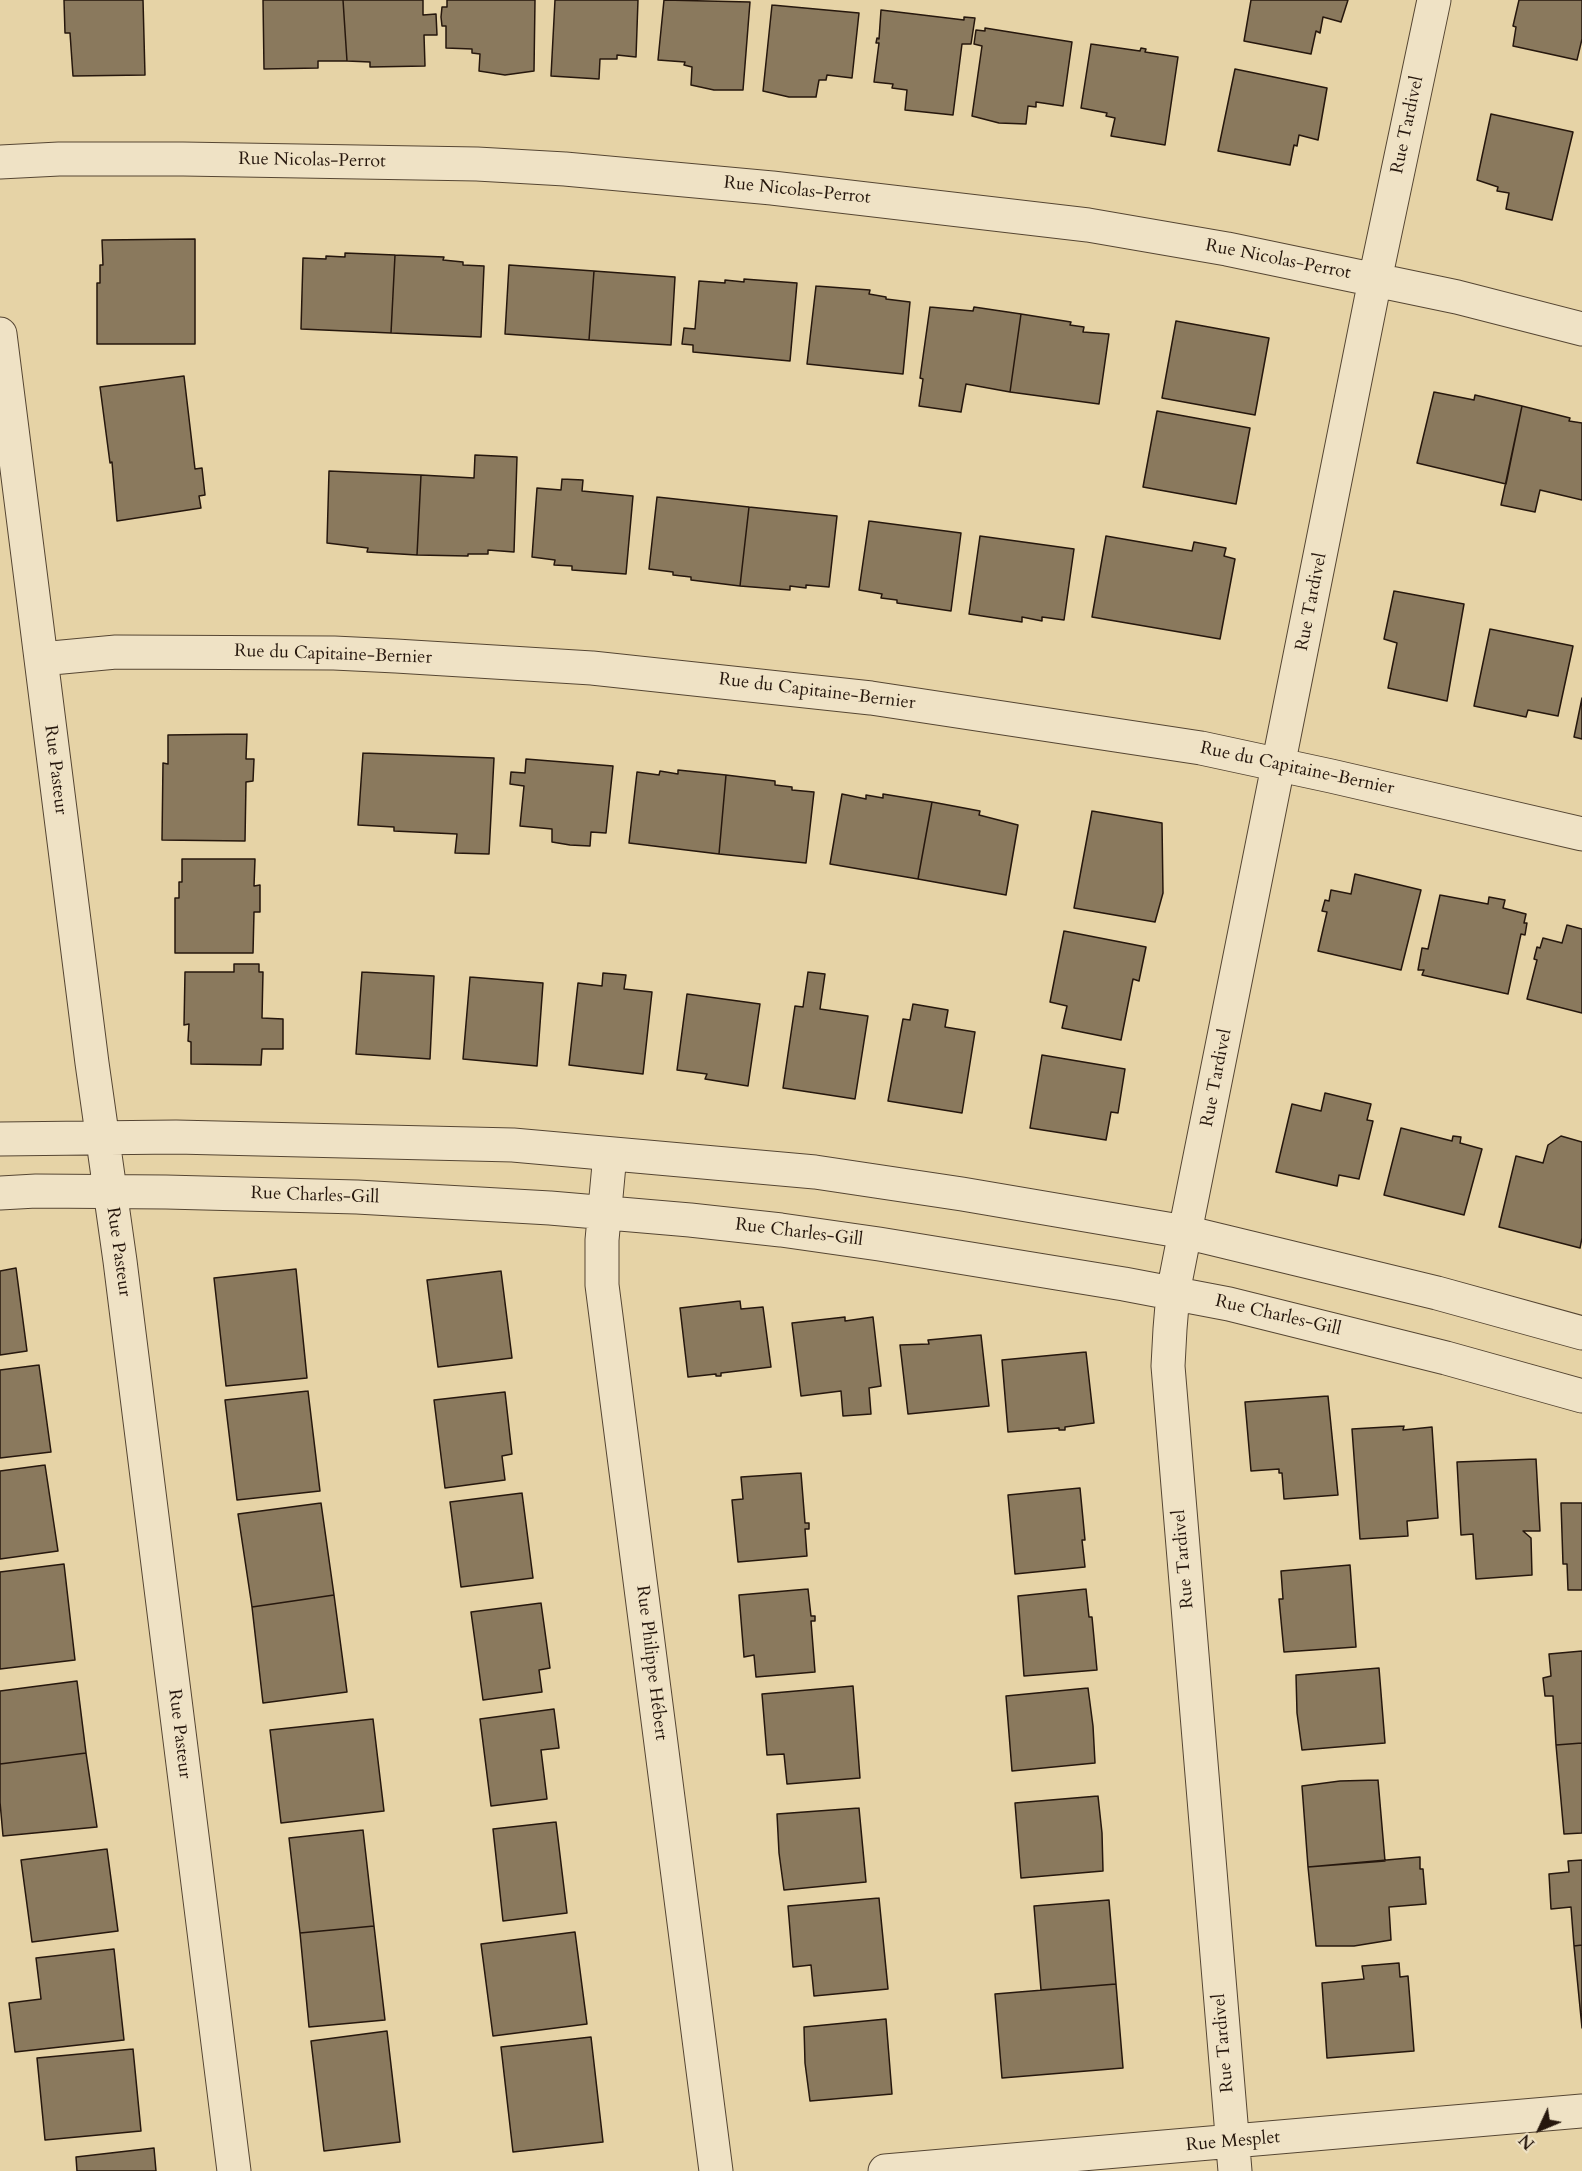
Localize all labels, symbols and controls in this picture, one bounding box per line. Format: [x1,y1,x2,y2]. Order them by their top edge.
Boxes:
street label: Rue Tardivel [1387,74,1429,176]
street label: Rue Nicolas-Perrot [238,149,386,173]
street label: Rue Nicolas-Perrot [723,173,871,209]
street label: Rue Nicolas-Perrot [1204,235,1352,285]
street label: Rue Tardivel [1292,551,1332,653]
street label: Rue du Capitaine-Bernier [234,641,432,669]
street label: Rue du Capitaine-Bernier [718,669,916,715]
street label: Rue Pasteur [39,724,71,816]
street label: Rue du Capitaine-Bernier [1198,738,1396,800]
street label: Rue Tardivel [1197,1027,1237,1129]
street label: Rue Charles-Gill [250,1183,380,1209]
street label: Rue Pasteur [101,1206,135,1298]
street label: Rue Charles-Gill [734,1214,864,1252]
street label: Rue Charles-Gill [1213,1291,1343,1341]
street label: Rue Tardivel [1169,1509,1199,1609]
street label: Rue Philippe Hébert [631,1584,671,1742]
street label: Rue Pasteur [163,1688,195,1780]
street label: Rue Tardivel [1209,1993,1239,2093]
north arrow [1510,2099,1570,2159]
street label: Rue Mesplet [1185,2127,1281,2157]
text: N [1514,2129,1540,2154]

